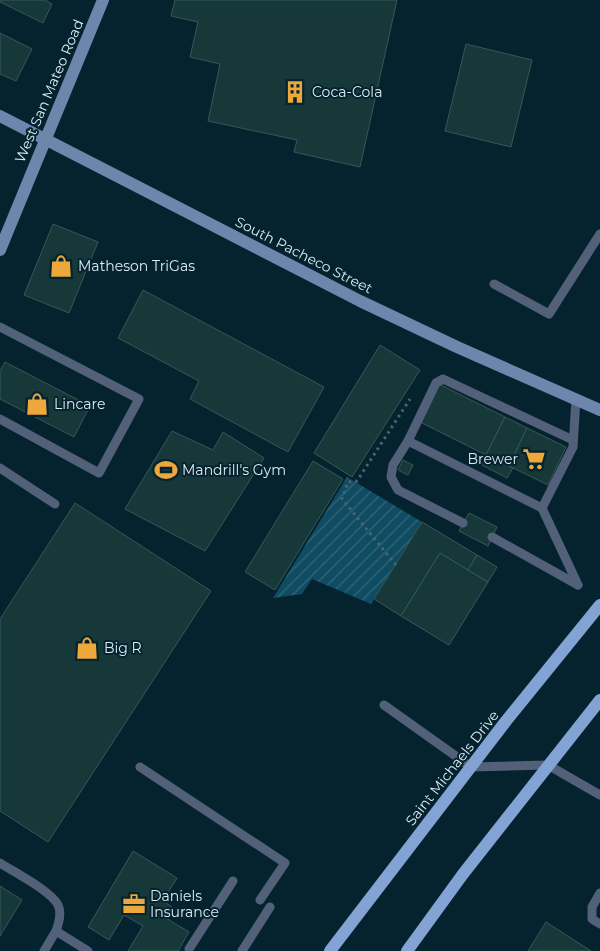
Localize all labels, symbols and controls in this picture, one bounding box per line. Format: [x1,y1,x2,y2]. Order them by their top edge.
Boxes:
street label: West San Mateo Road [11,17,87,165]
building icon: Coca-Cola [282,79,308,105]
place label: Coca-Cola [312,83,382,101]
street label: South Pacheco Street [232,212,376,298]
shop icon: Matheson TriGas [48,253,74,279]
place label: Matheson TriGas [78,257,195,275]
shop icon: Lincare [24,391,50,417]
place label: Lincare [54,395,106,413]
supermarket icon: Brewer [521,446,547,472]
place label: Brewer [468,450,518,468]
sports icon: Mandrill's Gym [153,457,179,483]
place label: Mandrill's Gym [182,461,286,479]
shop icon: Big R [74,635,100,661]
place label: Big R [104,639,142,657]
street label: Saint Michaels Drive [401,707,503,829]
place label: Daniels Insurance [150,887,219,921]
office icon: Daniels Insurance [121,891,147,917]

